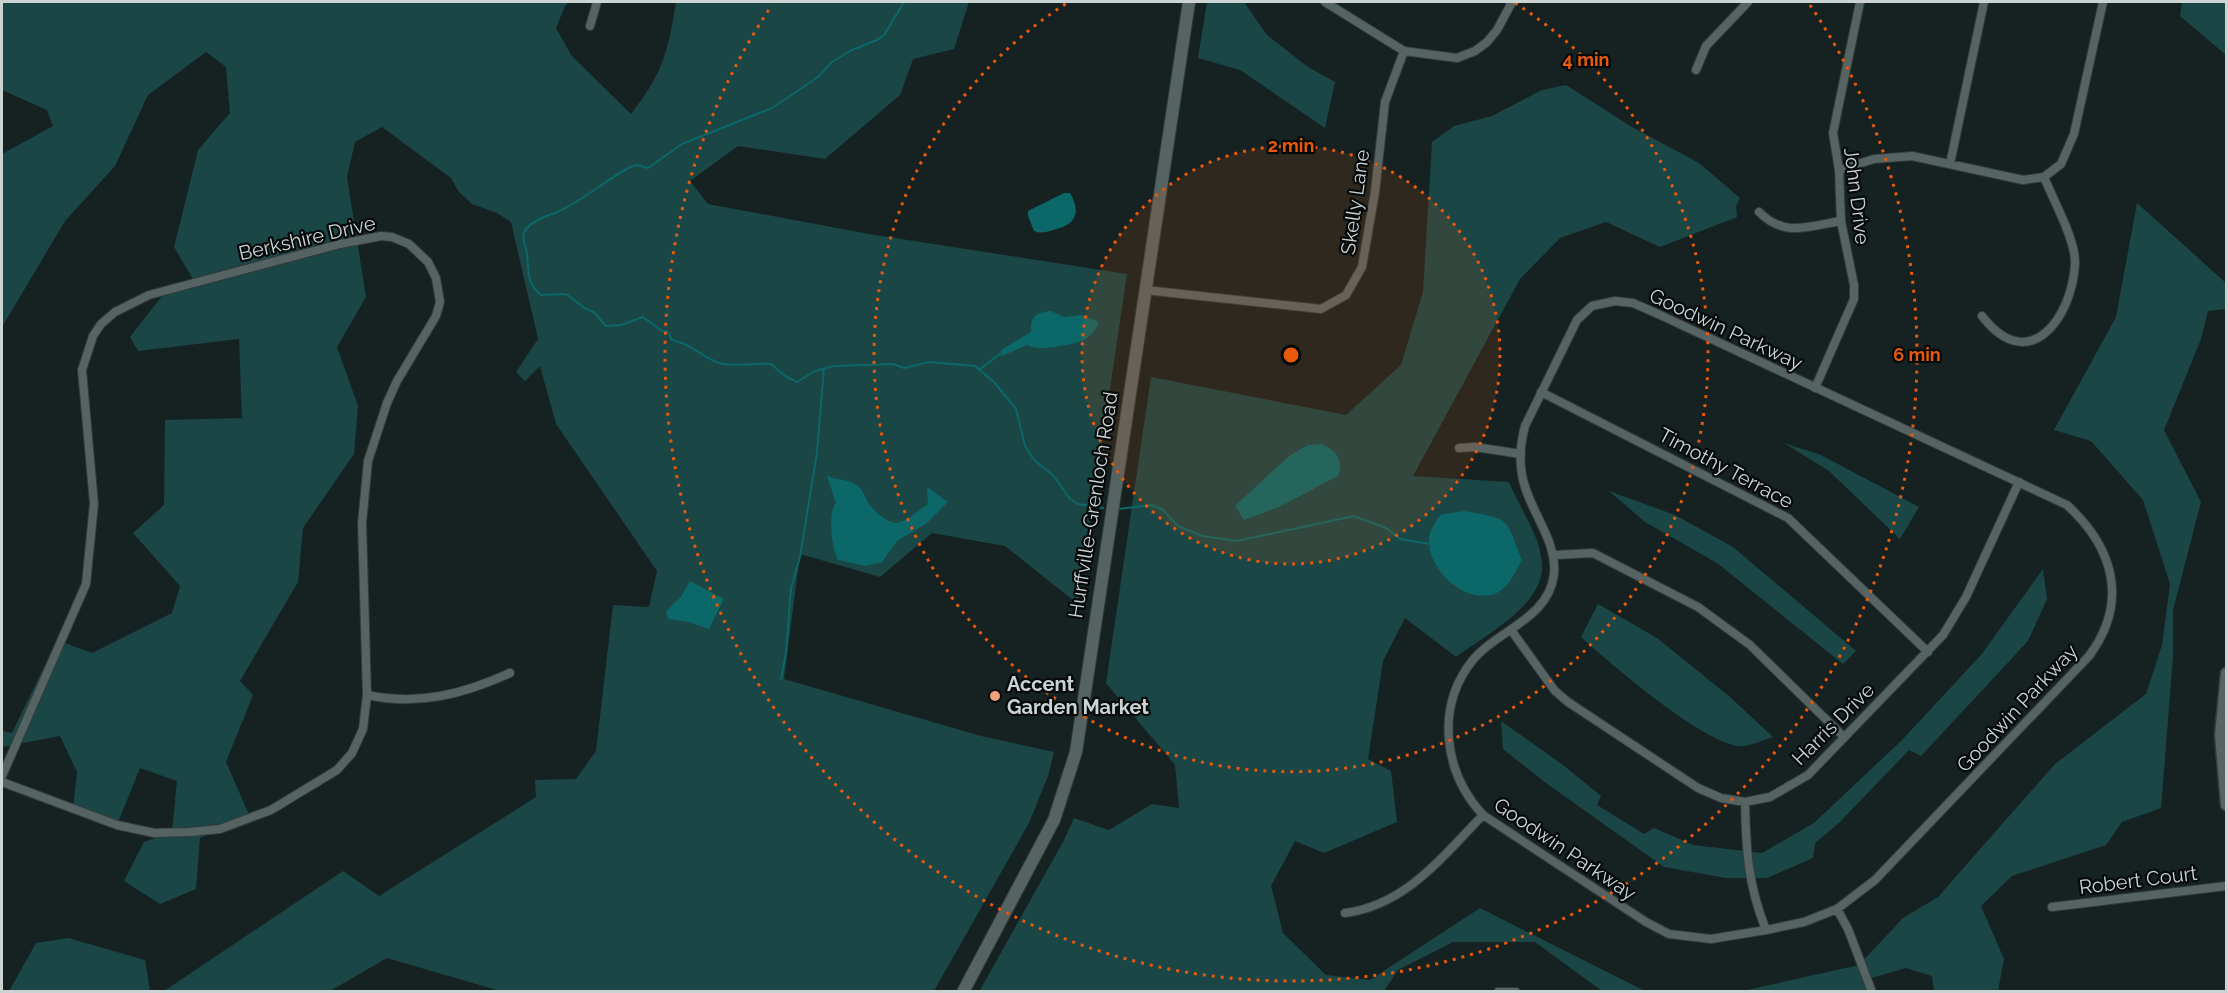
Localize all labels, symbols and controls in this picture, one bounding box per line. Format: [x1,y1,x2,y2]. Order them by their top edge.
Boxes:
text: 4 min [1563,49,1609,70]
text: 2 min [1268,135,1314,156]
street label: John Drive [1839,146,1875,246]
street label: Skelly Lane [1336,148,1374,256]
street label: Berkshire Drive [236,211,378,265]
street label: Goodwin Parkway [1646,283,1807,375]
text: 6 min [1893,344,1941,365]
centre of rings [1281,345,1301,365]
street label: Hurffville-Grenloch Road [1063,390,1123,620]
street label: Timothy Terrace [1655,422,1798,514]
street label: Goodwin Parkway [1952,639,2083,777]
place label: Accent Garden Market [1007,672,1149,719]
street label: Harris Drive [1787,678,1879,770]
marker: Accent Garden Market [988,689,1002,703]
street label: Goodwin Parkway [1489,793,1641,906]
street label: Robert Court [2078,861,2199,899]

